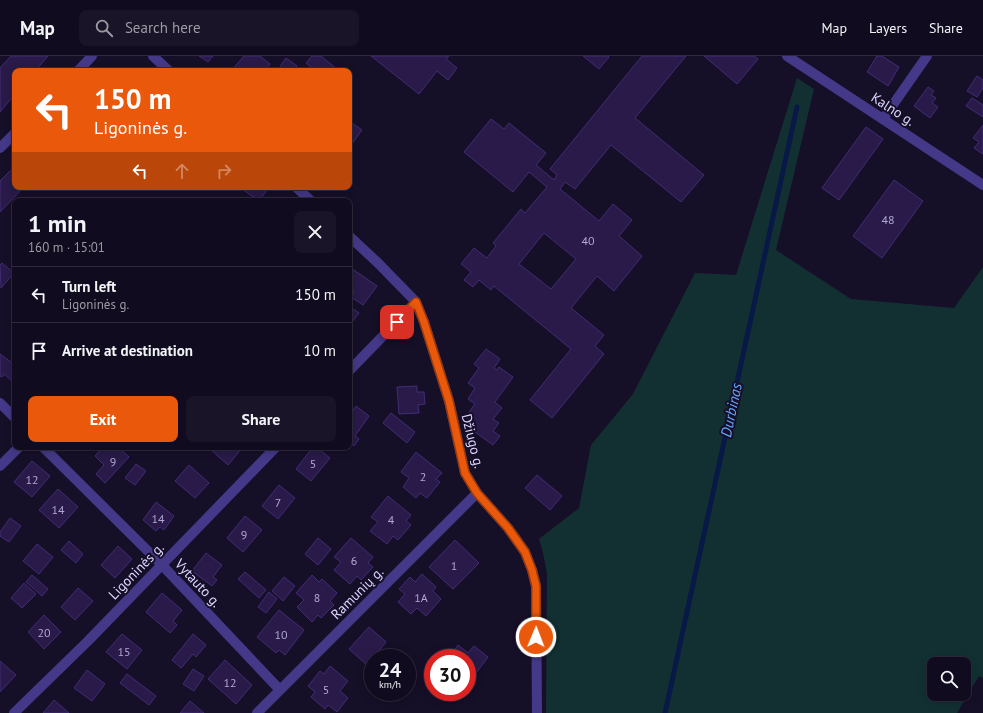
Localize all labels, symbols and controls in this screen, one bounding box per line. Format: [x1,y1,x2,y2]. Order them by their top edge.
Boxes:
search box [79,10,359,46]
text: Map [20,16,55,40]
icon: search [93,17,115,39]
text: Search here [125,18,201,37]
text: Map [821,19,847,37]
text: Layers [869,19,907,37]
text: Share [929,19,963,37]
text: 150 m [94,80,171,117]
icon: left [28,84,80,136]
street label: Kalno g. [868,88,918,130]
text: Ligoninės g. [94,116,187,139]
icon: left [129,160,151,182]
icon: ahead [171,160,193,182]
icon: right [213,160,235,182]
text: 1 min [28,208,87,239]
button: close [294,211,336,253]
house number: 48 [881,212,895,227]
house number: 40 [581,233,595,248]
text: 160 m · 15:01 [28,239,105,256]
text: Turn left [62,277,116,296]
icon: left [28,284,50,306]
text: 150 m [295,285,336,304]
text: Ligoninės g. [62,296,129,313]
pin [380,305,414,339]
icon: arrive [386,311,408,333]
icon: arrive [28,340,50,362]
text: Arrive at destination [62,341,193,360]
text: 10 m [303,341,336,360]
water label: Durbinas [716,381,746,439]
button: Exit [28,396,178,442]
button: Share [186,396,336,442]
street label: Džiugo g. [458,412,488,470]
house number: 9 [110,454,116,469]
house number: 5 [310,456,316,471]
house number: 2 [420,469,426,484]
house number: 12 [25,472,39,487]
house number: 7 [275,495,281,510]
house number: 14 [51,502,65,517]
house number: 14 [151,511,165,526]
house number: 4 [388,512,395,527]
house number: 9 [241,527,247,542]
street label: Ligoninės g. [104,539,168,603]
house number: 6 [351,553,357,568]
street label: Vytauto g. [170,554,225,611]
house number: 1 [451,558,457,573]
street label: Ramunių g. [327,563,387,623]
house number: 8 [314,590,320,605]
house number: 1A [414,590,428,605]
position arrow [515,616,557,658]
house number: 20 [37,625,51,640]
house number: 10 [274,627,288,642]
house number: 15 [117,644,131,659]
speed limit sign: 30 [424,649,476,701]
text: 24 [379,657,401,683]
map controls [927,657,971,701]
button: search [927,657,971,701]
house number: 12 [223,675,237,690]
text: km/h [379,678,401,691]
house number: 5 [323,682,329,697]

